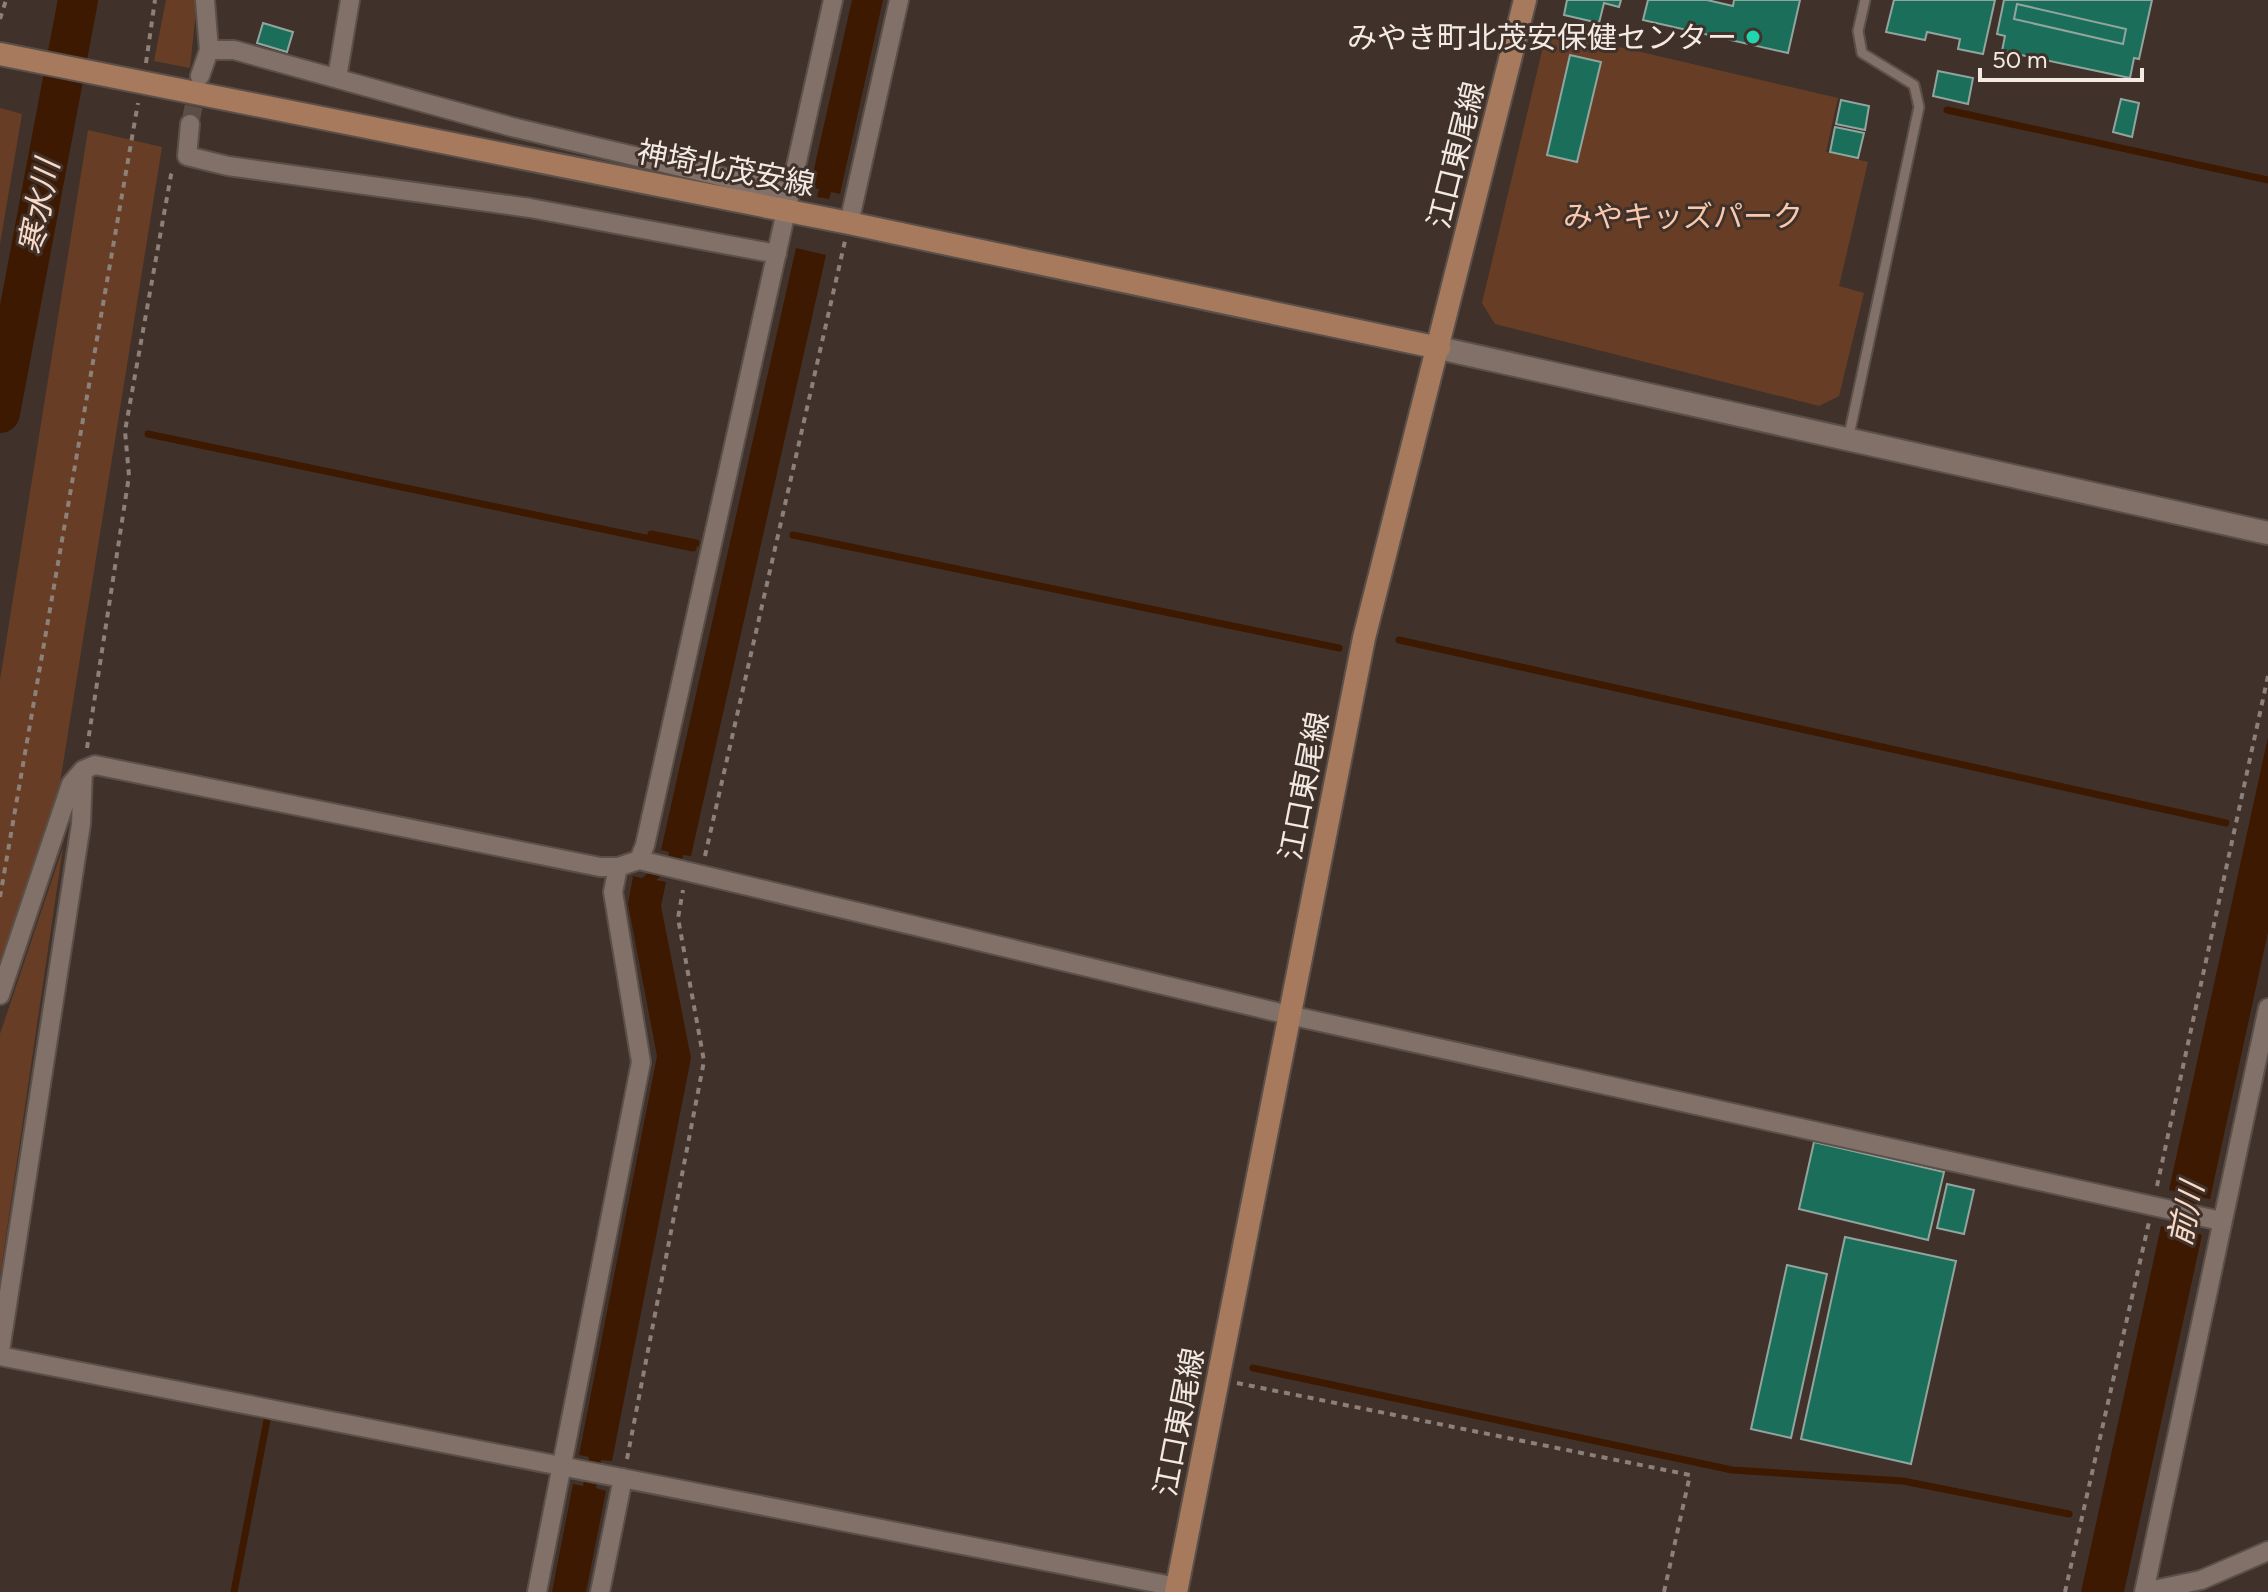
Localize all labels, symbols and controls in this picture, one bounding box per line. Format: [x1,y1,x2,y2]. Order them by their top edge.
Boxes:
place label: みやき町北茂安保健センター [1347,19,1737,56]
marker: みやき町北茂安保健センター [1744,28,1762,46]
scale bar [1980,32,2142,82]
text: 50 m [1992,45,2048,74]
street label: 江口東尾線 [1420,78,1492,232]
street label: 神埼北茂安線 [634,133,818,203]
water label: 寒水川 [11,153,67,258]
park label: みやキッズパーク [1563,198,1803,235]
street label: 江口東尾線 [1272,709,1336,863]
water label: 前川 [2161,1176,2212,1249]
street label: 江口東尾線 [1147,1345,1211,1499]

